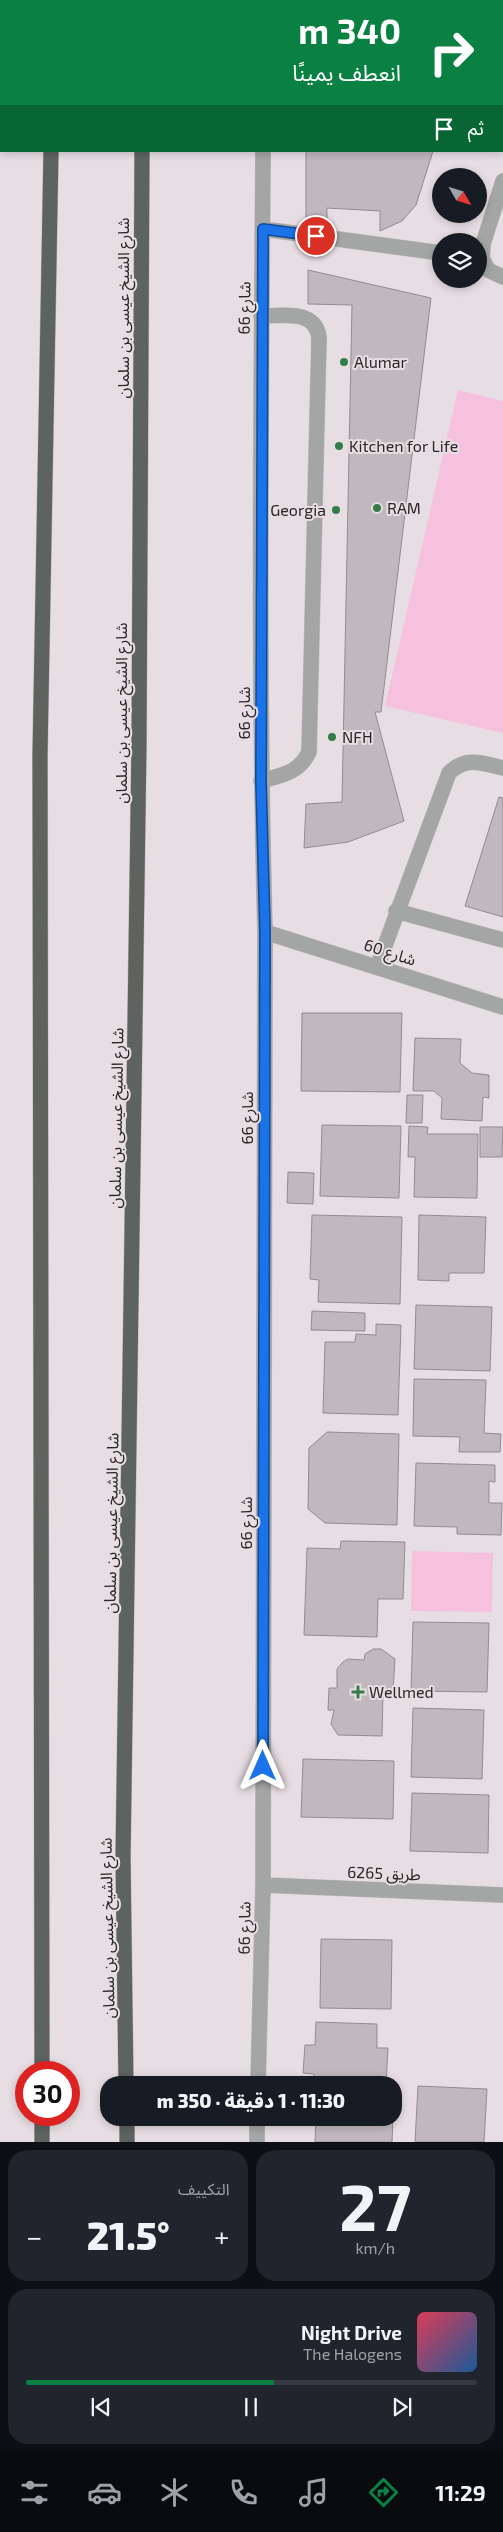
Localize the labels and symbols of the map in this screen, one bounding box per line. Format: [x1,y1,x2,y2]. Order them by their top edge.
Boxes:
north arrow [432,168,488,222]
pin [295,215,337,257]
street label: شارع الشيخ عيسى بن سلمان [113,218,136,398]
street label: شارع 66 [234,281,257,335]
place label: Alumar [354,352,408,371]
marker: Alumar [338,356,350,368]
place label: Kitchen for Life [349,436,458,455]
marker: Kitchen for Life [333,440,345,452]
place label: RAM [387,498,421,517]
place label: Georgia [270,500,326,519]
marker: RAM [371,502,383,514]
marker: Georgia [330,504,342,516]
street label: شارع الشيخ عيسى بن سلمان [111,623,134,803]
street label: شارع 66 [234,686,257,740]
place label: NFH [342,727,373,746]
marker: NFH [326,731,338,743]
street label: شارع 60 [361,934,419,973]
street label: شارع الشيخ عيسى بن سلمان [104,1027,131,1209]
street label: شارع 66 [237,1091,260,1145]
street label: شارع الشيخ عيسى بن سلمان [99,1432,126,1614]
street label: شارع 66 [236,1496,259,1550]
place label: Wellmed [369,1682,434,1701]
marker: Wellmed [351,1685,365,1699]
position arrow [236,1739,288,1791]
street label: شارع الشيخ عيسى بن سلمان [95,1837,122,2019]
street label: طريق 6265 [347,1862,421,1885]
street label: شارع 66 [234,1901,257,1955]
speed limit sign: 30 [15,2061,80,2126]

